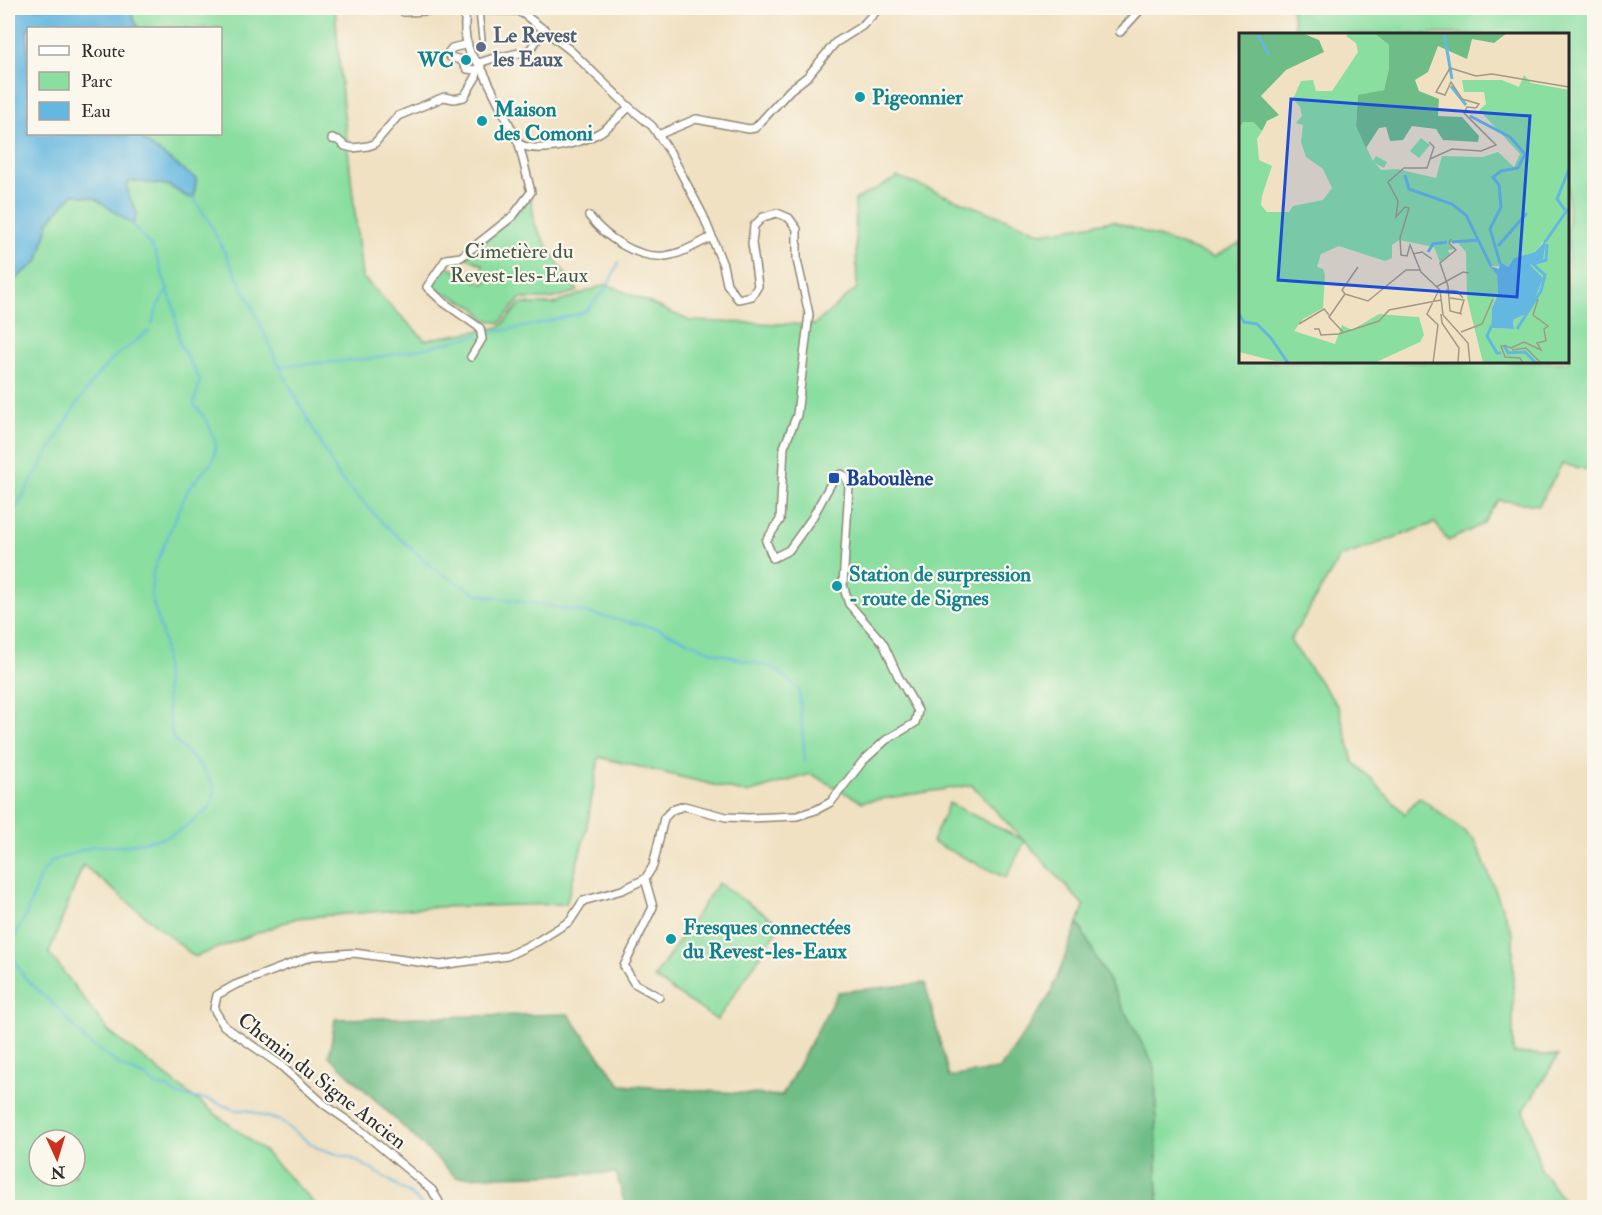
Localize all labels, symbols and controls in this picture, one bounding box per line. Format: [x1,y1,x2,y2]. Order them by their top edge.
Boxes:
place label: Le Revest les Eaux [492,22,577,73]
legend [27,27,222,135]
inset map [1239,33,1569,363]
text: Route [81,40,125,63]
marker: Le Revest les Eaux [474,40,488,54]
place label: WC [417,47,454,74]
marker: WC [459,53,473,67]
text: Parc [81,70,112,93]
place label: Pigeonnier [872,84,964,111]
marker: Pigeonnier [853,90,867,104]
place label: Maison des Comoni [493,96,593,147]
text: Eau [81,100,111,123]
marker: Maison des Comoni [475,114,489,128]
park label: Cimetière du Revest-les-Eaux [450,238,589,289]
place label: Baboulène [846,465,934,492]
marker: Baboulène [827,471,841,485]
place label: Station de surpression - route de Signes [849,561,1031,612]
marker: Station de surpression - route de Signes [830,579,844,593]
place label: Fresques connectées du Revest-les-Eaux [683,914,851,965]
marker: Fresques connectées du Revest-les-Eaux [664,932,678,946]
street label: Chemin du Signe Ancien [232,1007,412,1156]
north arrow [27,1128,87,1188]
text: N [49,1161,67,1182]

